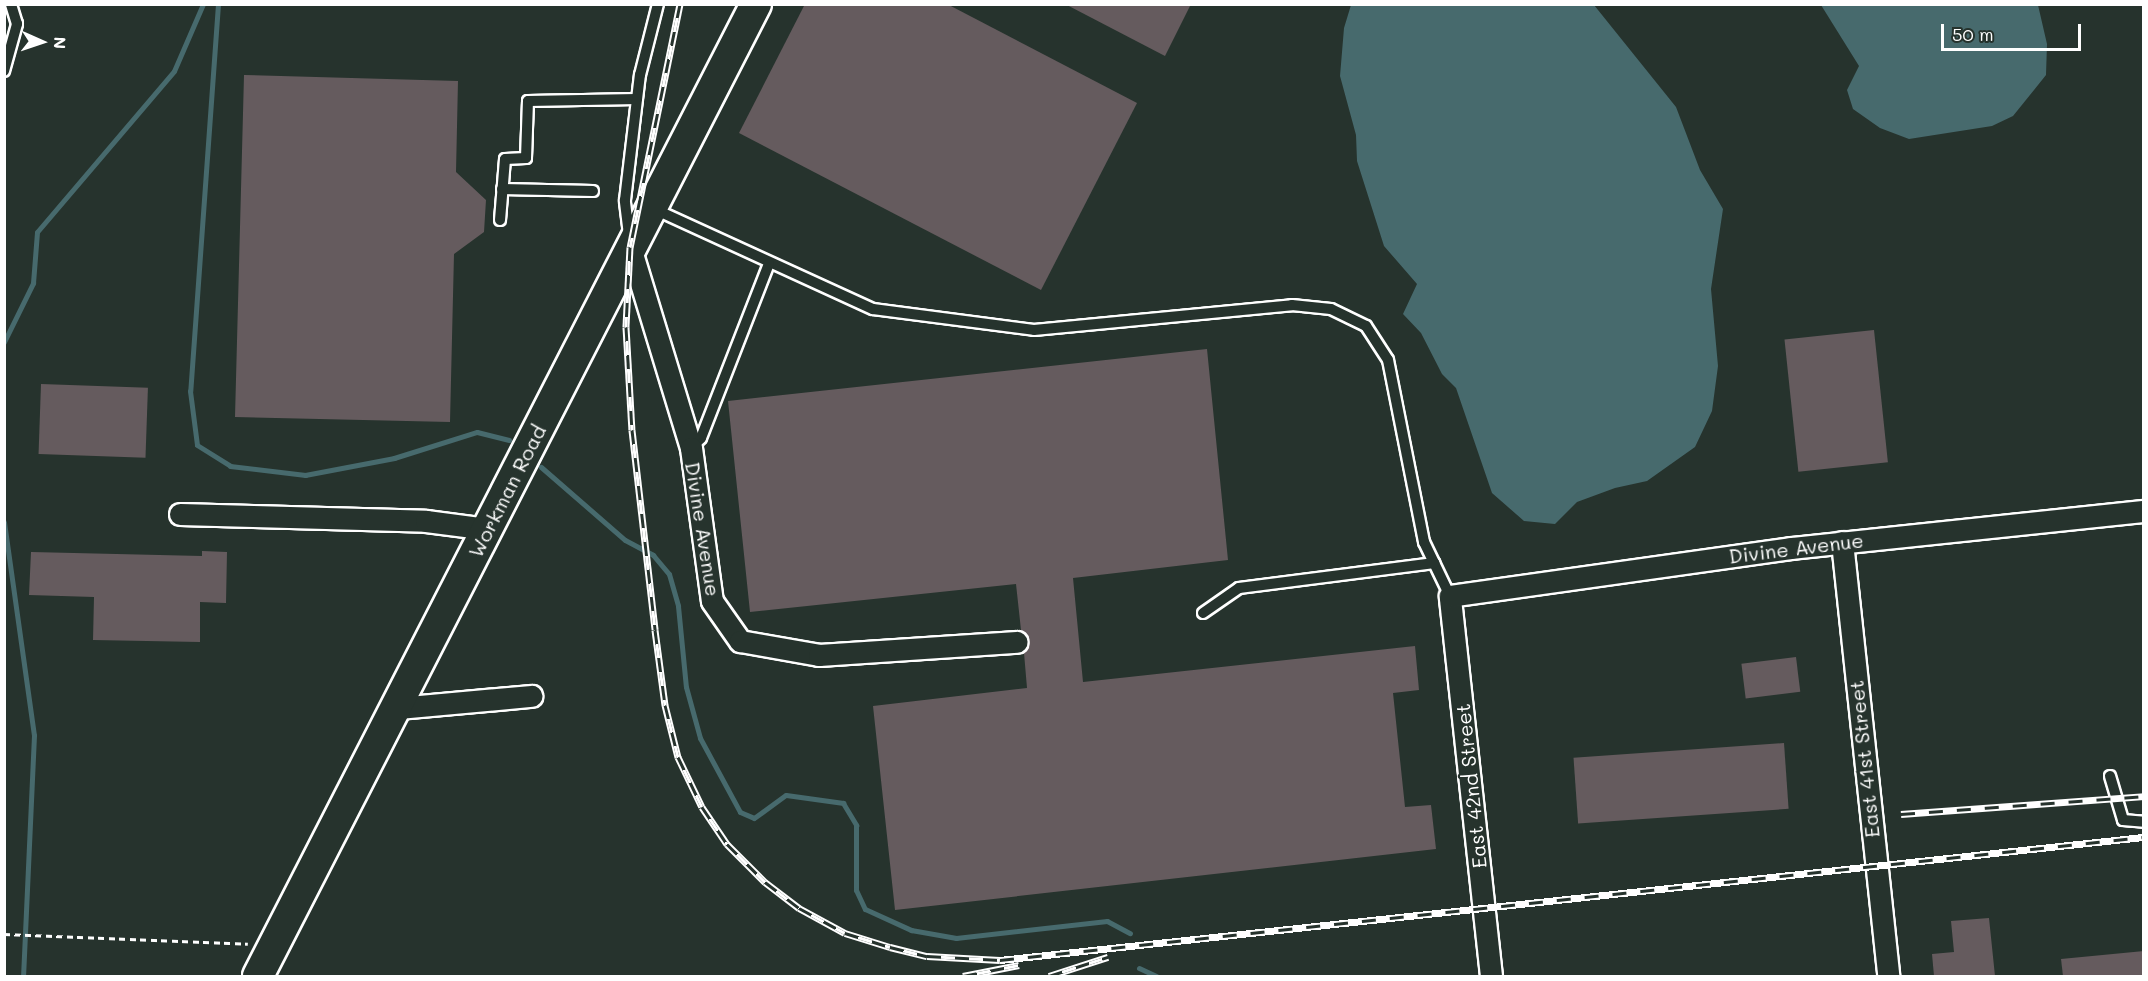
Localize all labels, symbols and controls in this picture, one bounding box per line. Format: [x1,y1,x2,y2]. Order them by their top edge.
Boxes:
north arrow [12,12,72,72]
scale bar [1944,12,2084,50]
text: 50 m [1952,22,1994,46]
text: N [50,36,71,50]
street label: Workman Road [463,421,551,561]
street label: Divine Avenue [681,460,725,598]
street label: Divine Avenue [1727,528,1865,568]
street label: East 41st Street [1844,679,1884,839]
street label: East 42nd Street [1450,702,1492,870]

